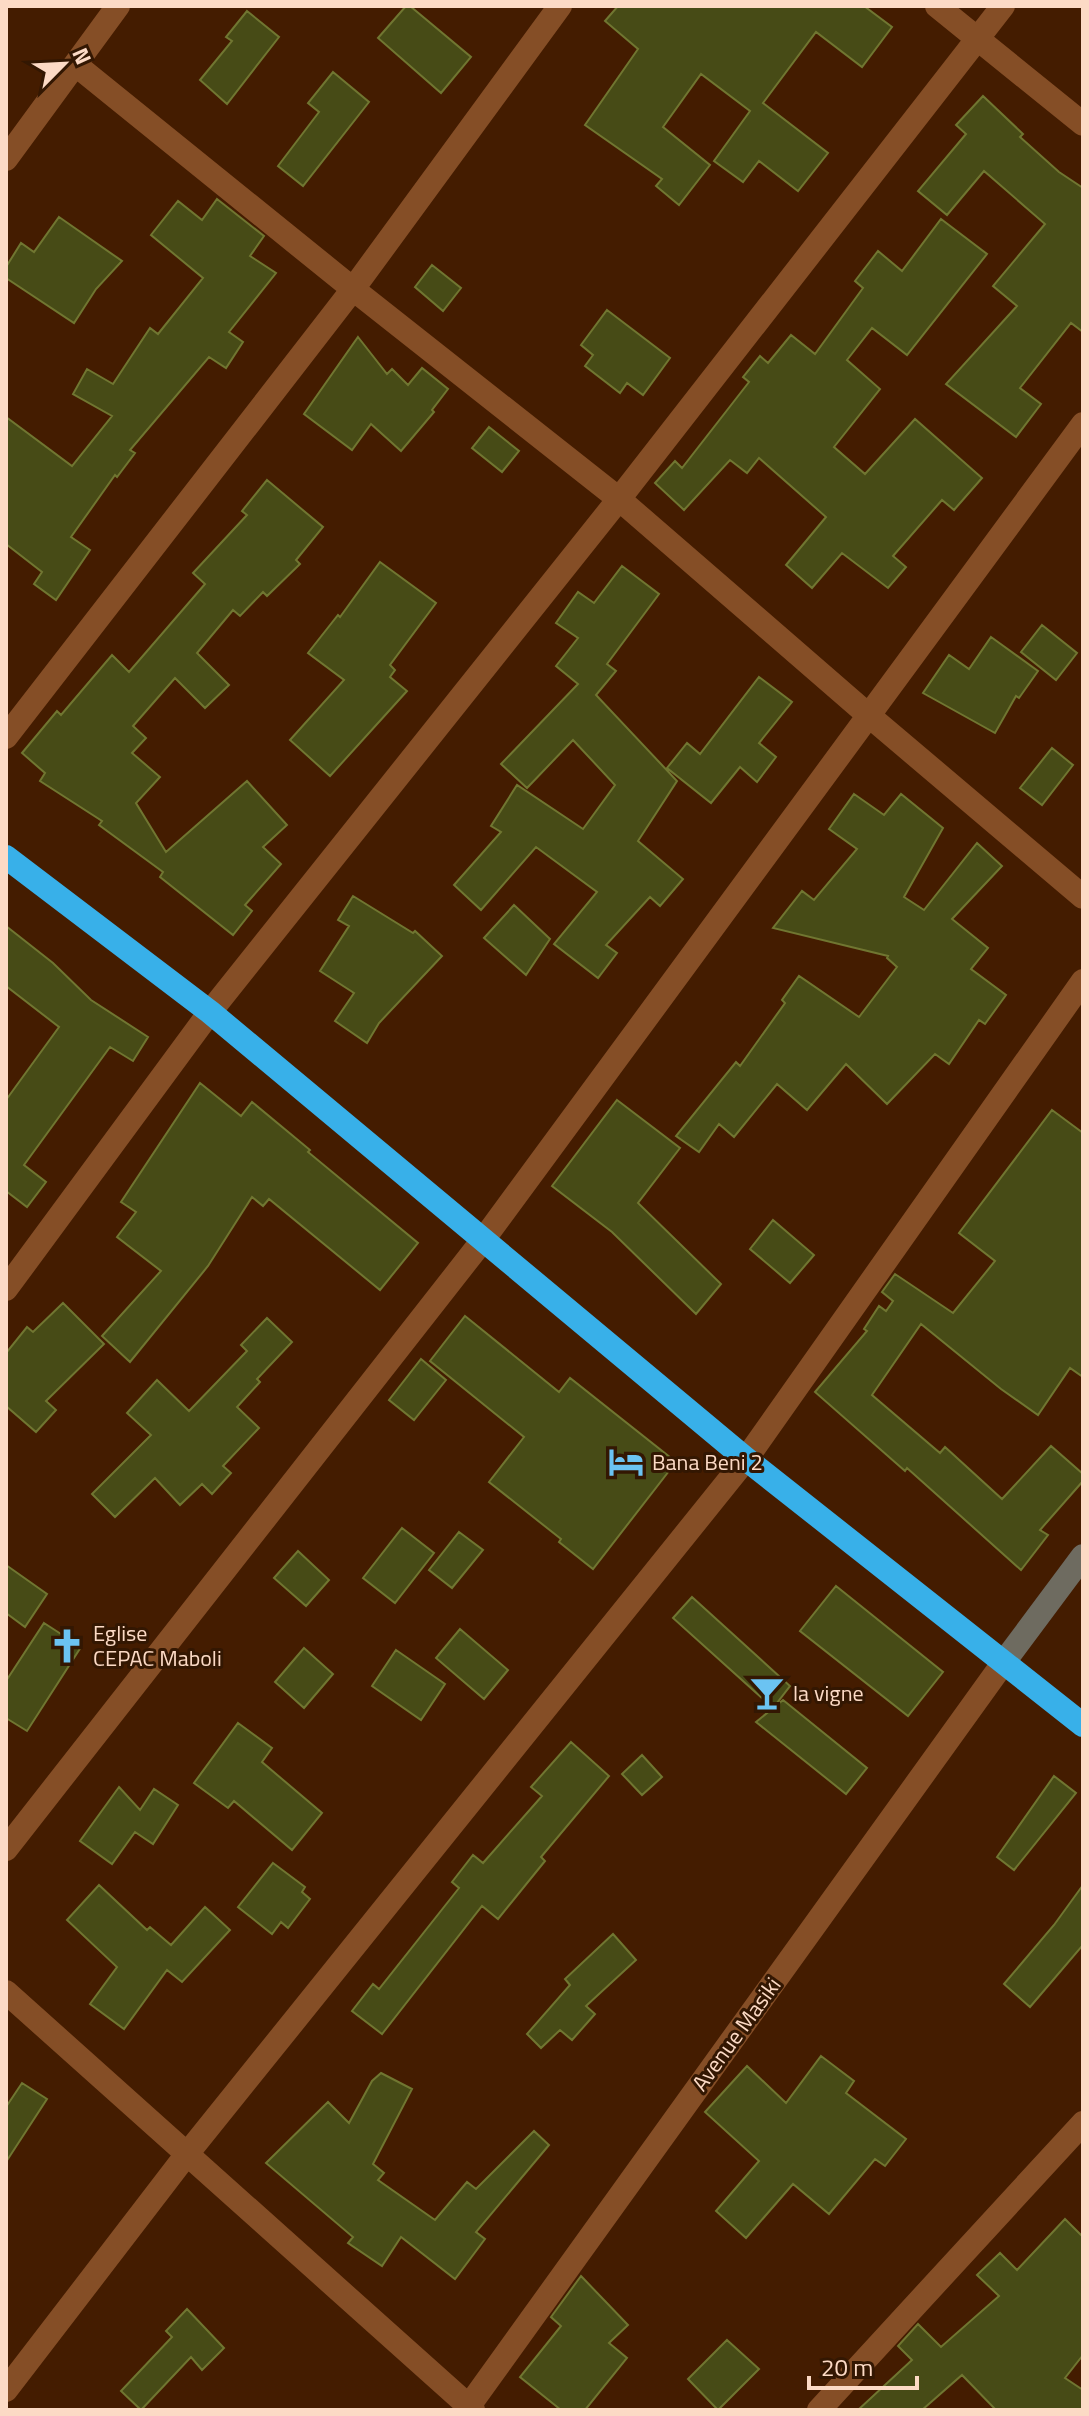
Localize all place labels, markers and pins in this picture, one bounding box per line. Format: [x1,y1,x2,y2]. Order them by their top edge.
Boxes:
hotel icon: Bana Beni 2 [607,1443,645,1481]
place label: Bana Beni 2 [652,1445,763,1479]
place label: Eglise CEPAC Maboli [93,1616,222,1675]
church icon: Eglise CEPAC Maboli [48,1627,86,1665]
bar icon: la vigne [748,1674,786,1712]
place label: la vigne [793,1676,864,1710]

